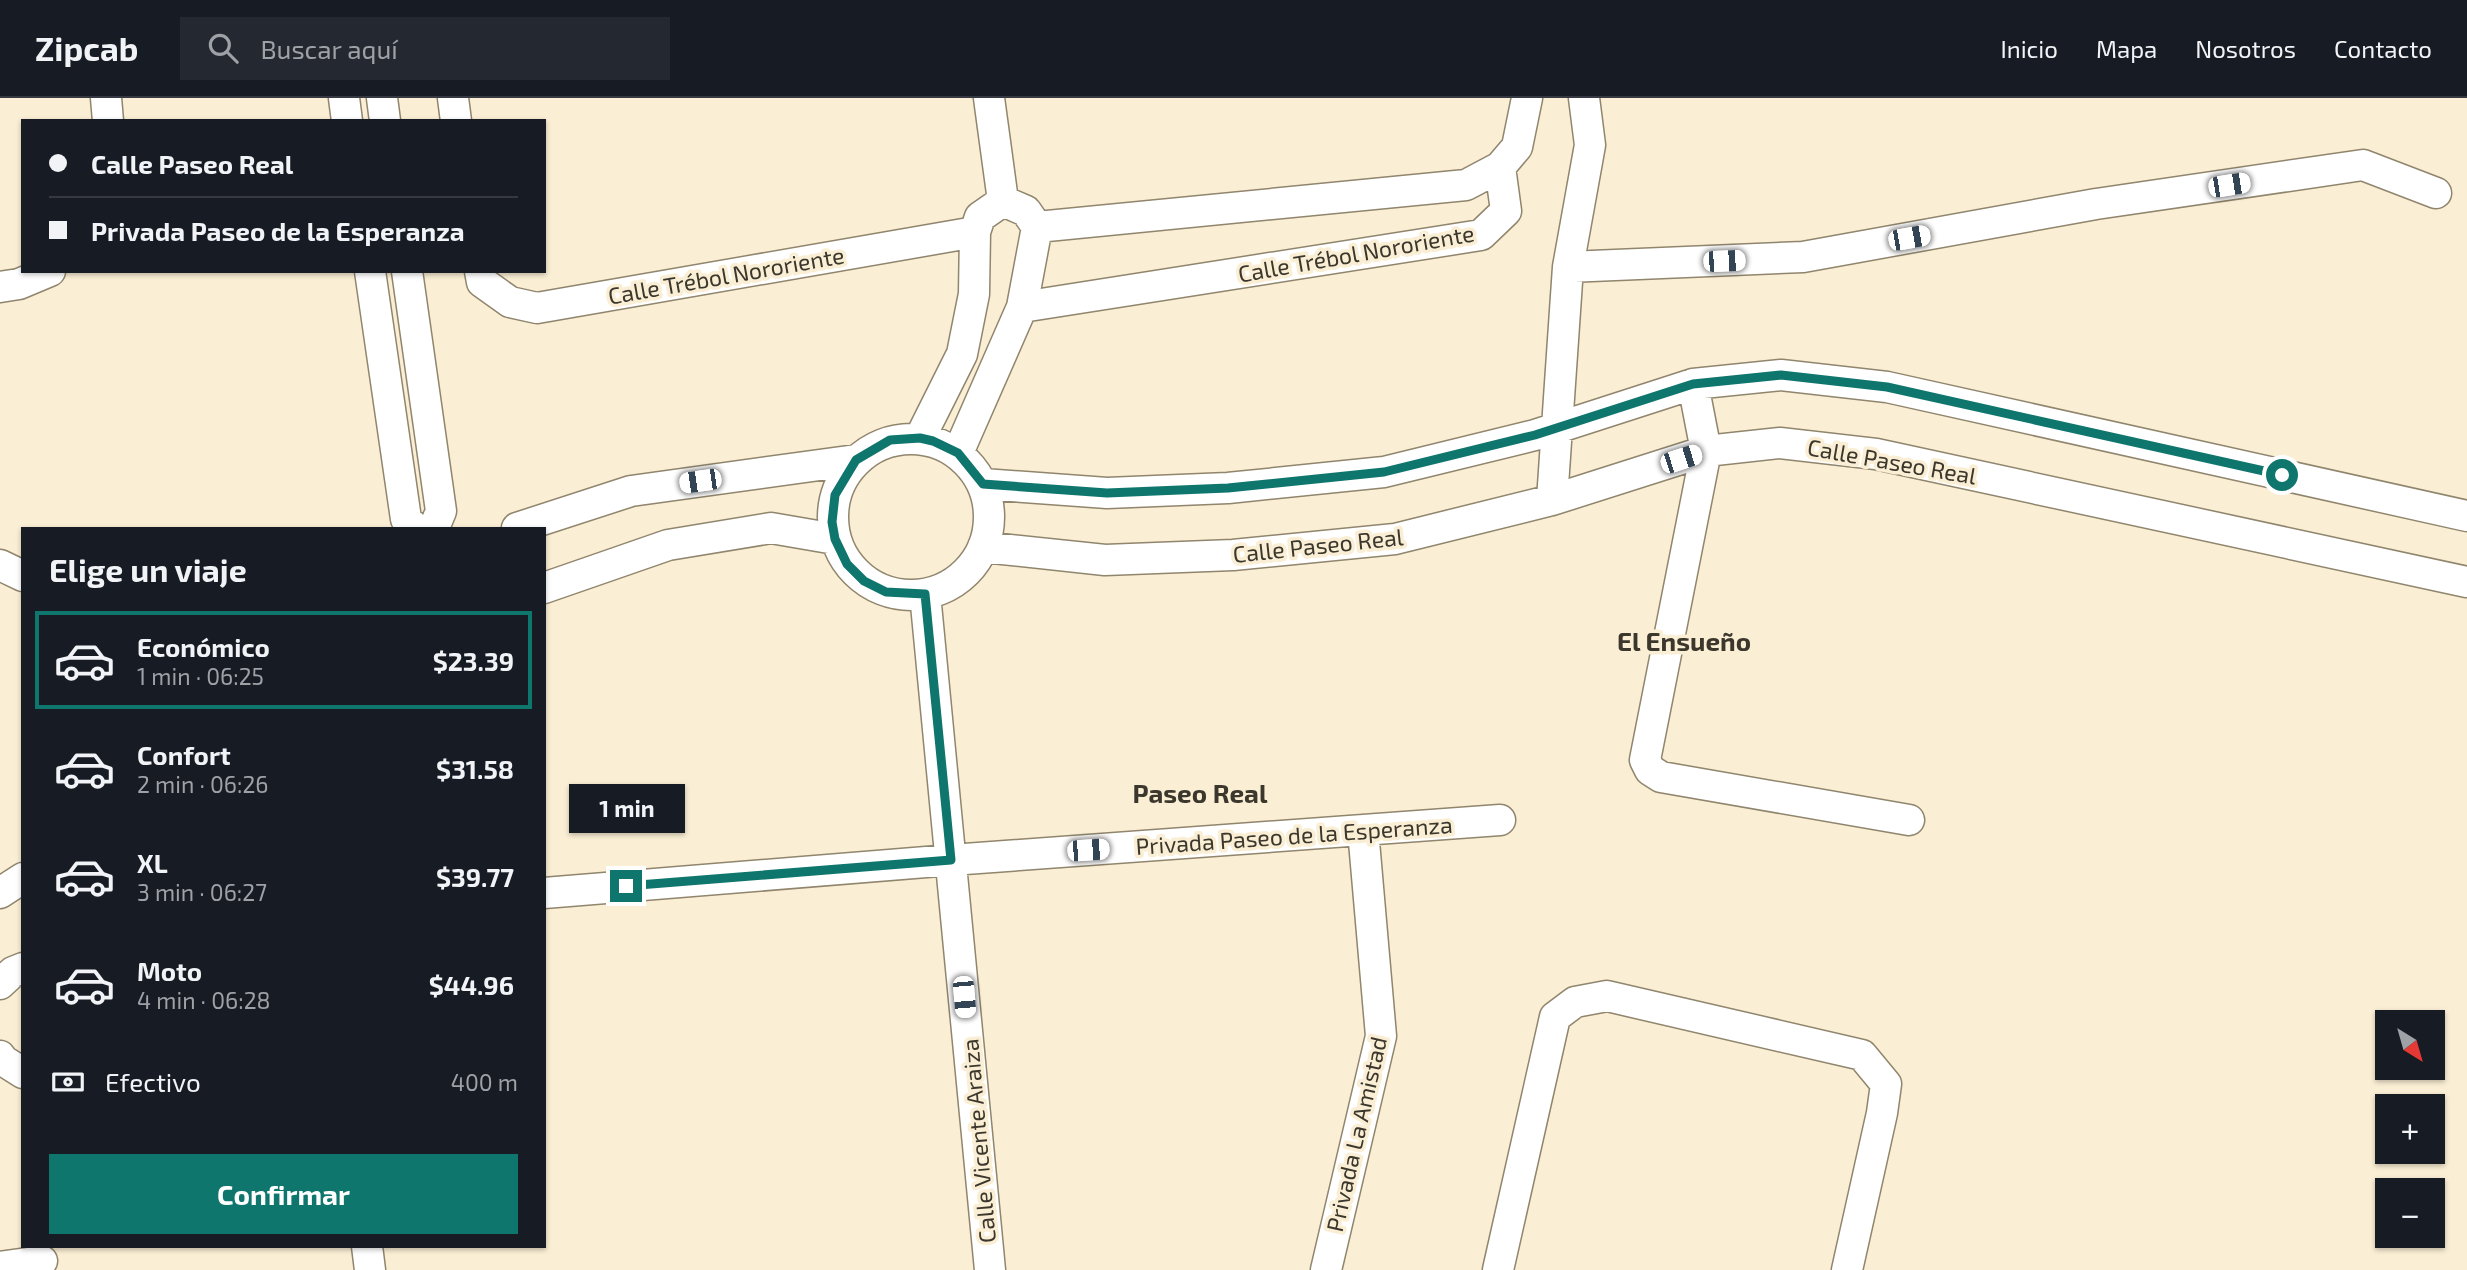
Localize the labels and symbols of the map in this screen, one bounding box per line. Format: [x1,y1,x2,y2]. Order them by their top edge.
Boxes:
car [2207,171,2252,199]
street label: Calle Trébol Nororiente [1236,218,1476,288]
car [1887,224,1932,252]
street label: Calle Trébol Nororiente [606,240,846,310]
car [1703,250,1746,272]
street label: Calle Paseo Real [1805,432,1979,490]
car [1658,443,1705,475]
route start [2266,459,2298,491]
car [678,468,723,494]
street label: Calle Paseo Real [1231,522,1405,568]
district label: El Ensueño [1617,625,1751,656]
district label: Paseo Real [1133,777,1268,808]
callout: 1 min [568,784,684,834]
street label: Privada Paseo de la Esperanza [1135,810,1453,860]
car [1067,838,1110,862]
route end [610,870,642,902]
car [952,975,977,1019]
north arrow [2375,1010,2445,1080]
street label: Privada La Amistad [1320,1034,1392,1234]
street label: Calle Vicente Araiza [955,1038,1001,1244]

